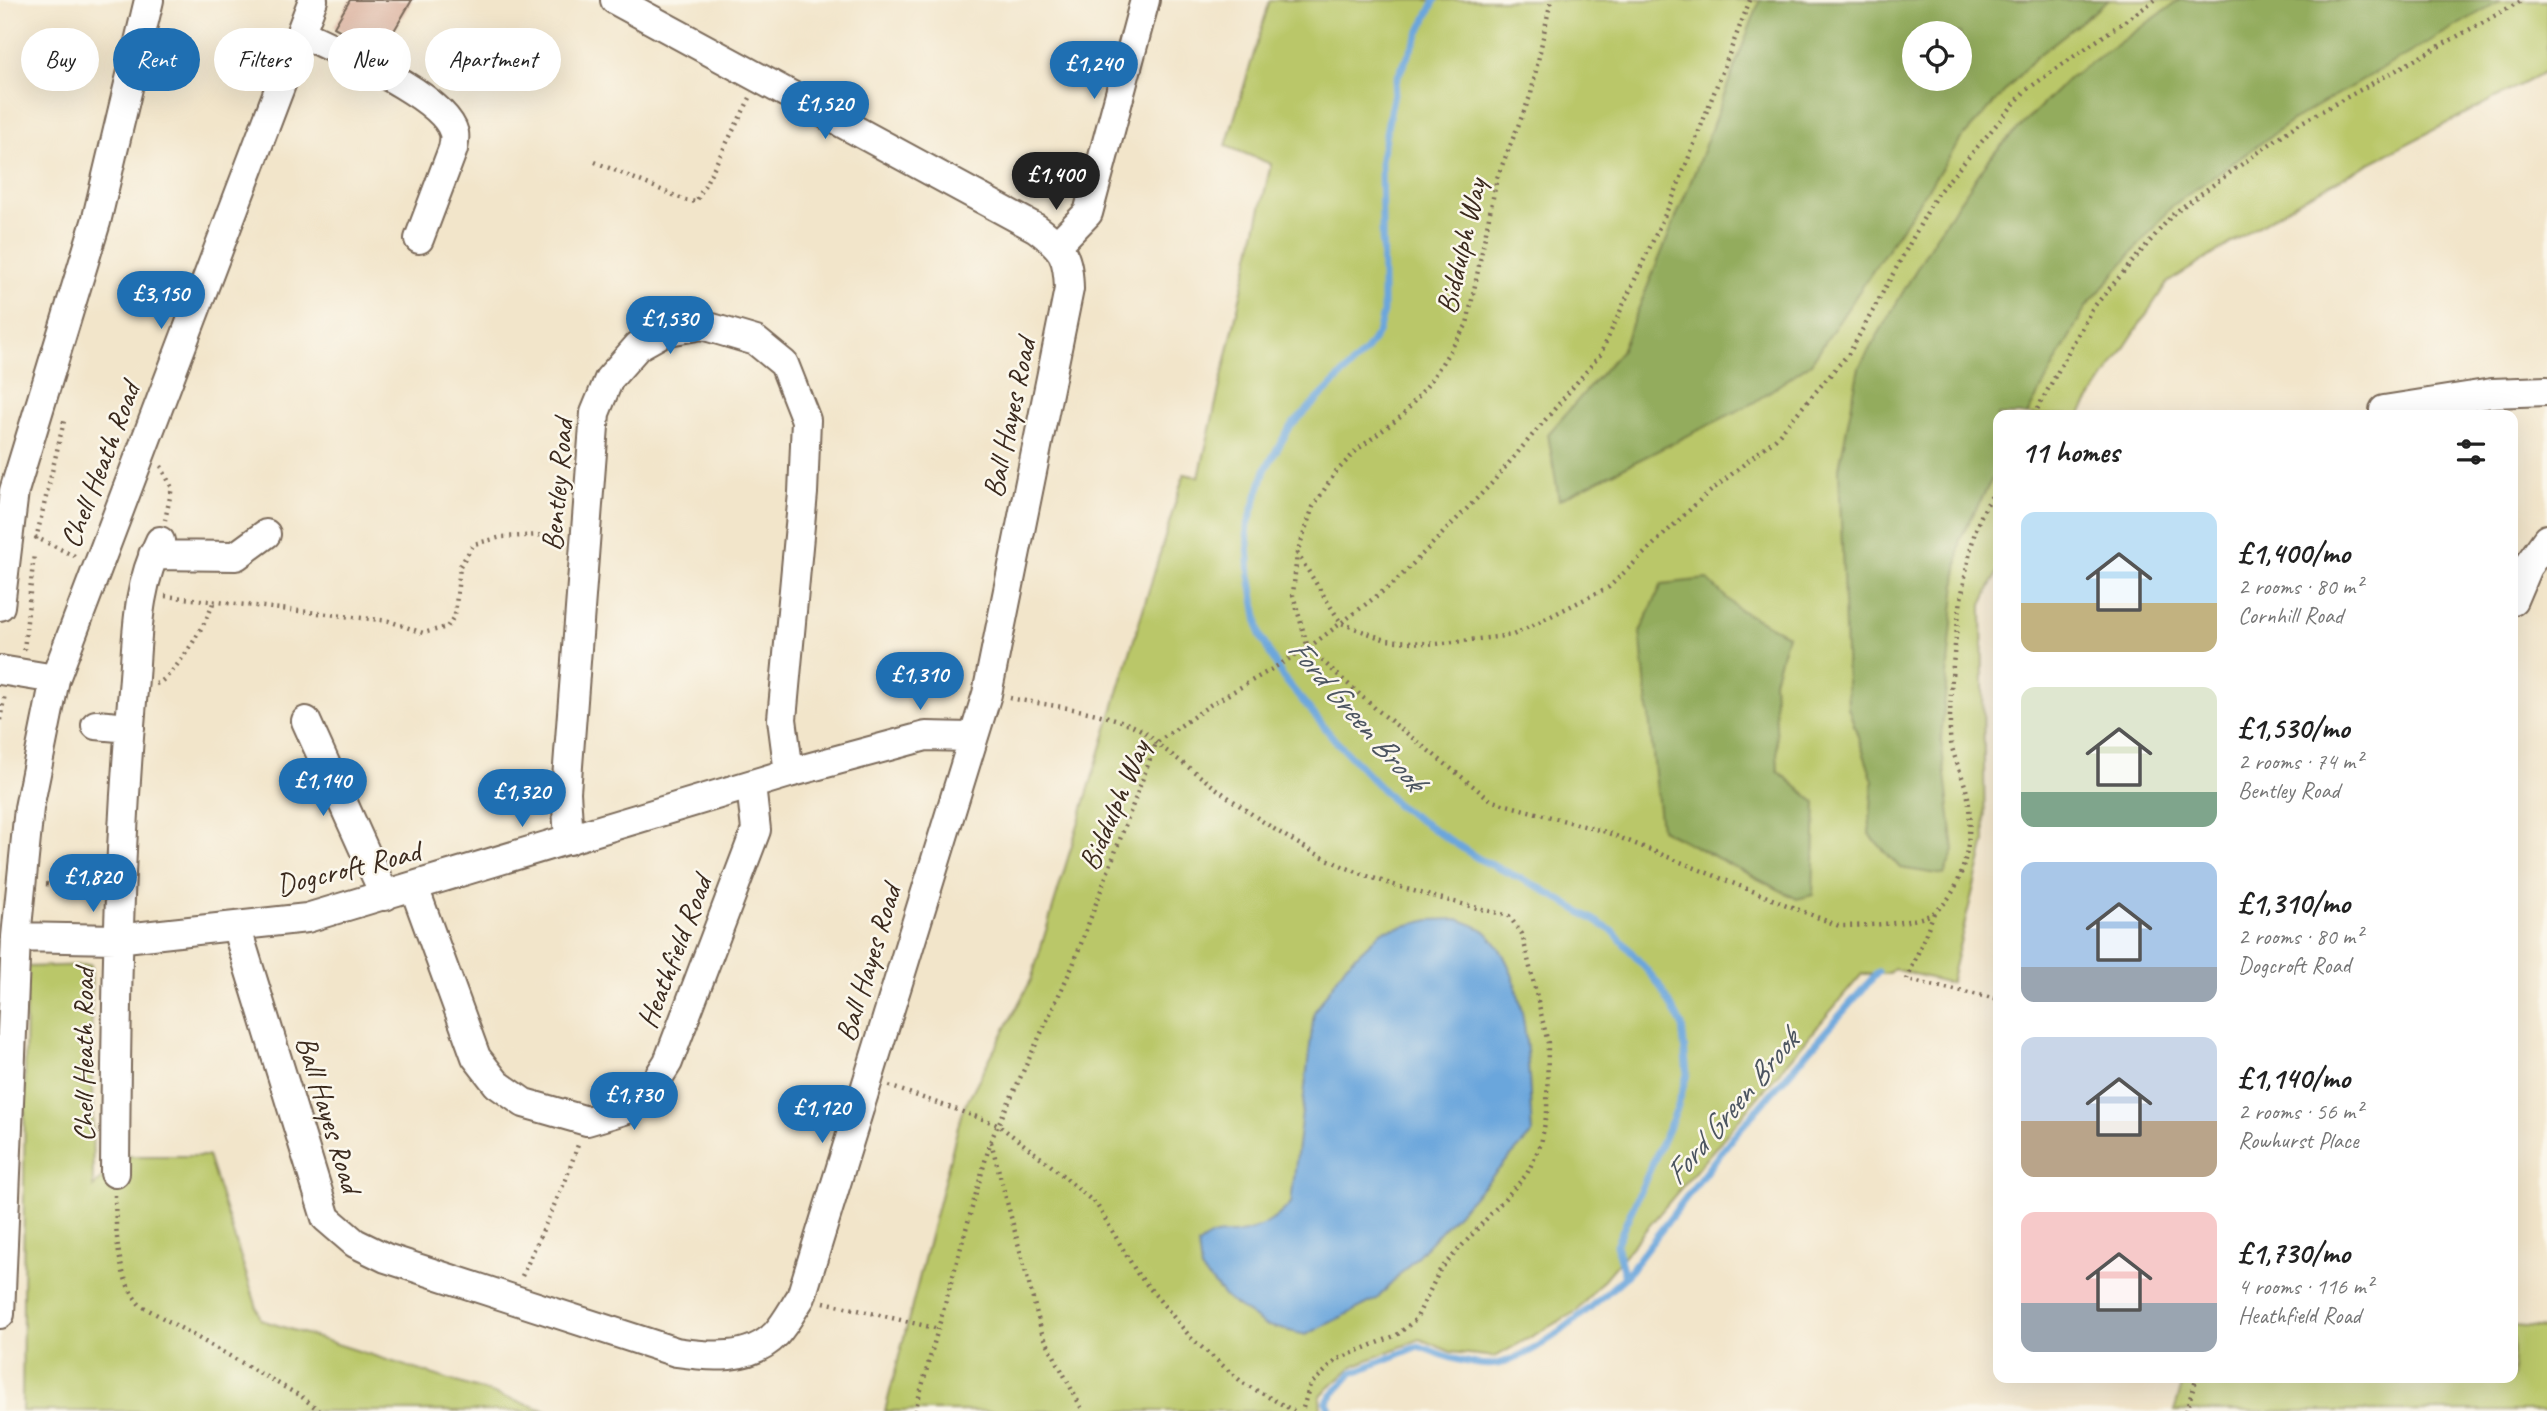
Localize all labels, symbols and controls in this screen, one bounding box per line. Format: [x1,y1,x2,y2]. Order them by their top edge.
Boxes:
map controls [1902,21,1972,91]
button: locate [1902,21,1972,91]
chip: Buy [21,28,99,91]
chip: Rent [113,28,200,91]
chip: Filters [214,28,314,91]
chip: New [328,28,411,91]
chip: Apartment [425,28,561,91]
pin: £1,240 [1037,42,1151,101]
text: £1,240 [1066,49,1122,78]
pin: £1,520 [768,82,882,141]
text: £1,520 [797,89,853,118]
pin: £1,400 [999,152,1113,212]
text: £1,400 [1028,160,1084,189]
street label: Biddulph Way [1427,172,1496,317]
pin: £3,150 [104,272,218,331]
text: £3,150 [133,279,189,308]
pin: £1,530 [613,296,727,356]
text: £1,530 [642,304,698,333]
street label: Ball Hayes Road [974,331,1045,501]
street label: Chell Heath Road [51,373,150,553]
street label: Bentley Road [532,413,582,553]
text: 11 homes [2021,433,2119,471]
icon: filters [2452,433,2490,471]
text: £1,400/mo [2238,534,2350,572]
icon: home [2077,540,2161,624]
text: 2 rooms · 80 m² [2238,572,2362,601]
text: Cornhill Road [2238,601,2343,630]
water label: Ford Green Brook [1279,629,1438,804]
pin: £1,310 [863,652,977,712]
text: £1,310 [892,660,948,689]
text: £1,530/mo [2238,709,2349,747]
icon: home [2077,715,2161,799]
street label: Biddulph Way [1070,732,1159,876]
text: 2 rooms · 74 m² [2238,747,2362,776]
pin: £1,140 [266,758,380,818]
text: £1,140 [295,766,351,795]
pin: £1,320 [465,770,579,829]
text: Bentley Road [2238,776,2340,805]
text: £1,320 [494,777,550,806]
street label: Dogcroft Road [272,831,428,904]
pin: £1,820 [36,855,150,914]
text: £1,820 [65,862,121,891]
street label: Heathfield Road [628,867,722,1034]
street label: Ball Hayes Road [826,876,911,1046]
text: £1,310/mo [2238,884,2350,922]
icon: home [2077,890,2161,974]
text: 2 rooms · 80 m² [2238,922,2362,951]
text: Dogcroft Road [2238,951,2351,980]
street label: Chell Heath Road [64,964,102,1142]
water label: Ford Green Brook [1655,1017,1812,1193]
street label: Ball Hayes Road [287,1031,372,1201]
text: £1,140/mo [2238,1059,2350,1097]
icon: home [2077,1065,2161,1149]
pin: £1,730 [577,1072,691,1132]
text: £1,730 [606,1080,662,1109]
pin: £1,120 [765,1086,879,1145]
text: £1,120 [794,1093,850,1122]
text: 2 rooms · 56 m² [2238,1097,2362,1126]
text: Rowhurst Place [2238,1126,2358,1155]
text: £1,730/mo [2238,1234,2350,1272]
icon: home [2077,1240,2161,1324]
text: 4 rooms · 116 m² [2238,1272,2373,1301]
text: Heathfield Road [2238,1301,2361,1330]

